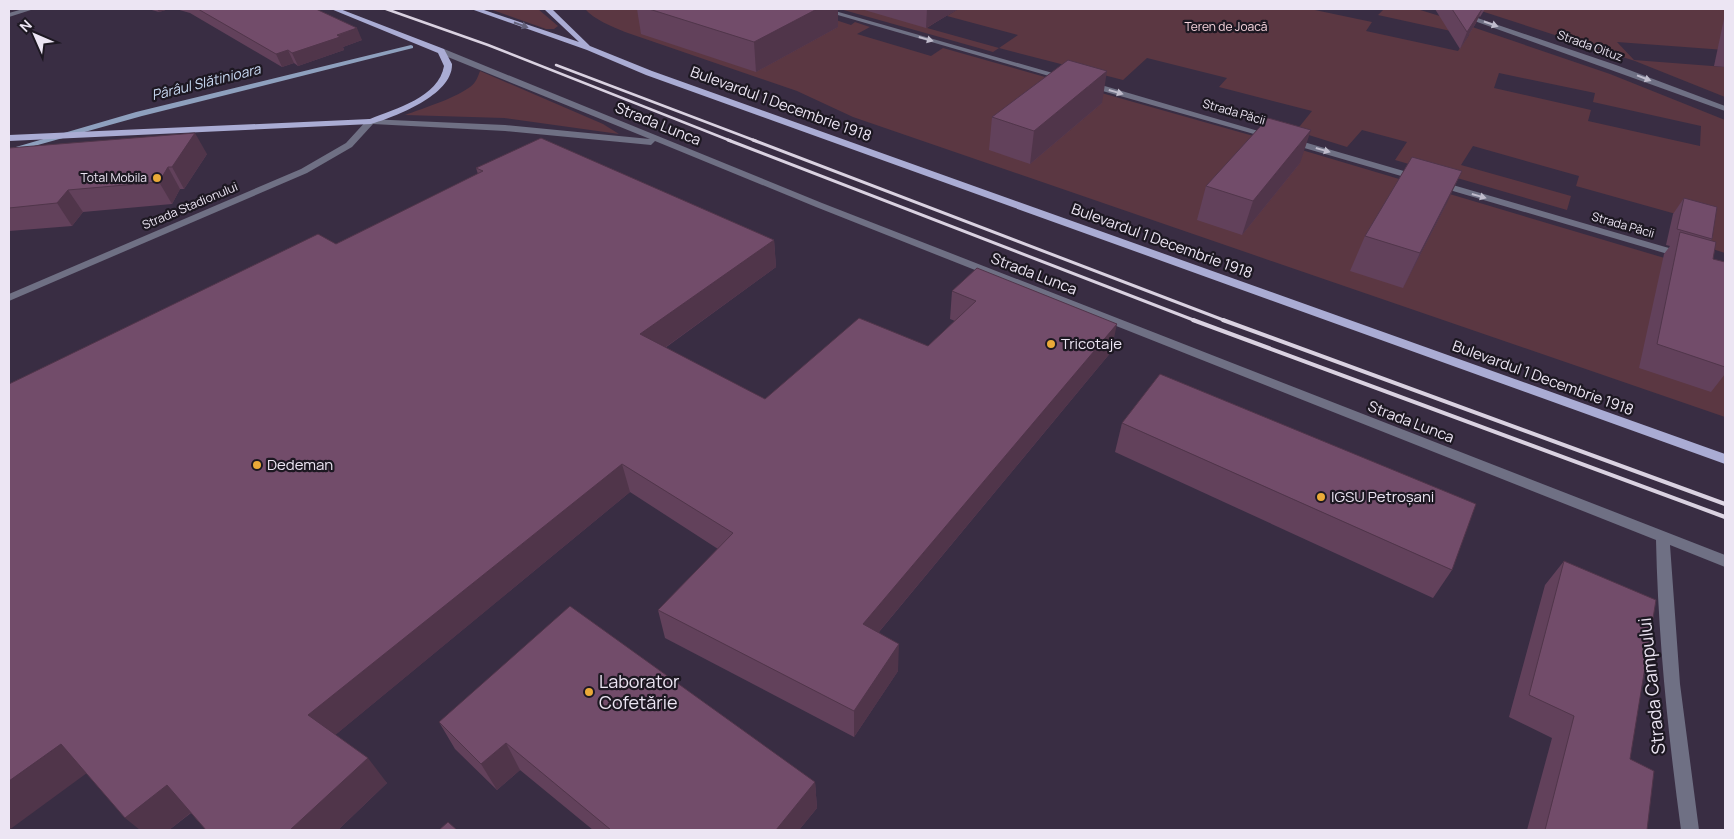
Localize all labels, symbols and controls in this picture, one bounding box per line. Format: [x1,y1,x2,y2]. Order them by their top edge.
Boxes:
north arrow [10,10,60,60]
text: N [15,15,36,36]
park label: Teren de Joacă [1185,18,1267,35]
one-way arrow [1484,21,1499,28]
one-way arrow [514,22,529,29]
street label: Strada Oituz [1555,26,1625,65]
one-way arrow [919,35,934,43]
water label: Pârâul Slătinioara [149,59,263,104]
street label: Bulevardul 1 Decembrie 1918 [688,61,875,146]
one-way arrow [1637,75,1652,82]
one-way arrow [1109,89,1124,97]
street label: Strada Păcii [1201,94,1268,129]
street label: Strada Lunca [612,97,704,150]
one-way arrow [1316,147,1331,155]
place label: Total Mobila [80,169,147,186]
marker: Total Mobila [151,172,163,184]
street label: Strada Stadionului [140,178,240,233]
one-way arrow [1472,192,1487,200]
street label: Bulevardul 1 Decembrie 1918 [1069,198,1256,283]
street label: Strada Păcii [1590,207,1657,242]
street label: Strada Lunca [988,247,1080,300]
place label: Tricotaje [1061,333,1122,354]
street label: Bulevardul 1 Decembrie 1918 [1450,335,1637,420]
marker: Tricotaje [1045,338,1057,350]
street label: Strada Lunca [1365,395,1457,448]
place label: Dedeman [267,454,333,475]
marker: Dedeman [251,459,263,471]
place label: IGSU Petroșani [1331,486,1434,507]
marker: IGSU Petroșani [1315,491,1327,503]
street label: Strada Campului [1632,617,1670,756]
place label: Laborator Cofetărie [599,669,680,714]
marker: Laborator Cofetărie [583,686,595,698]

